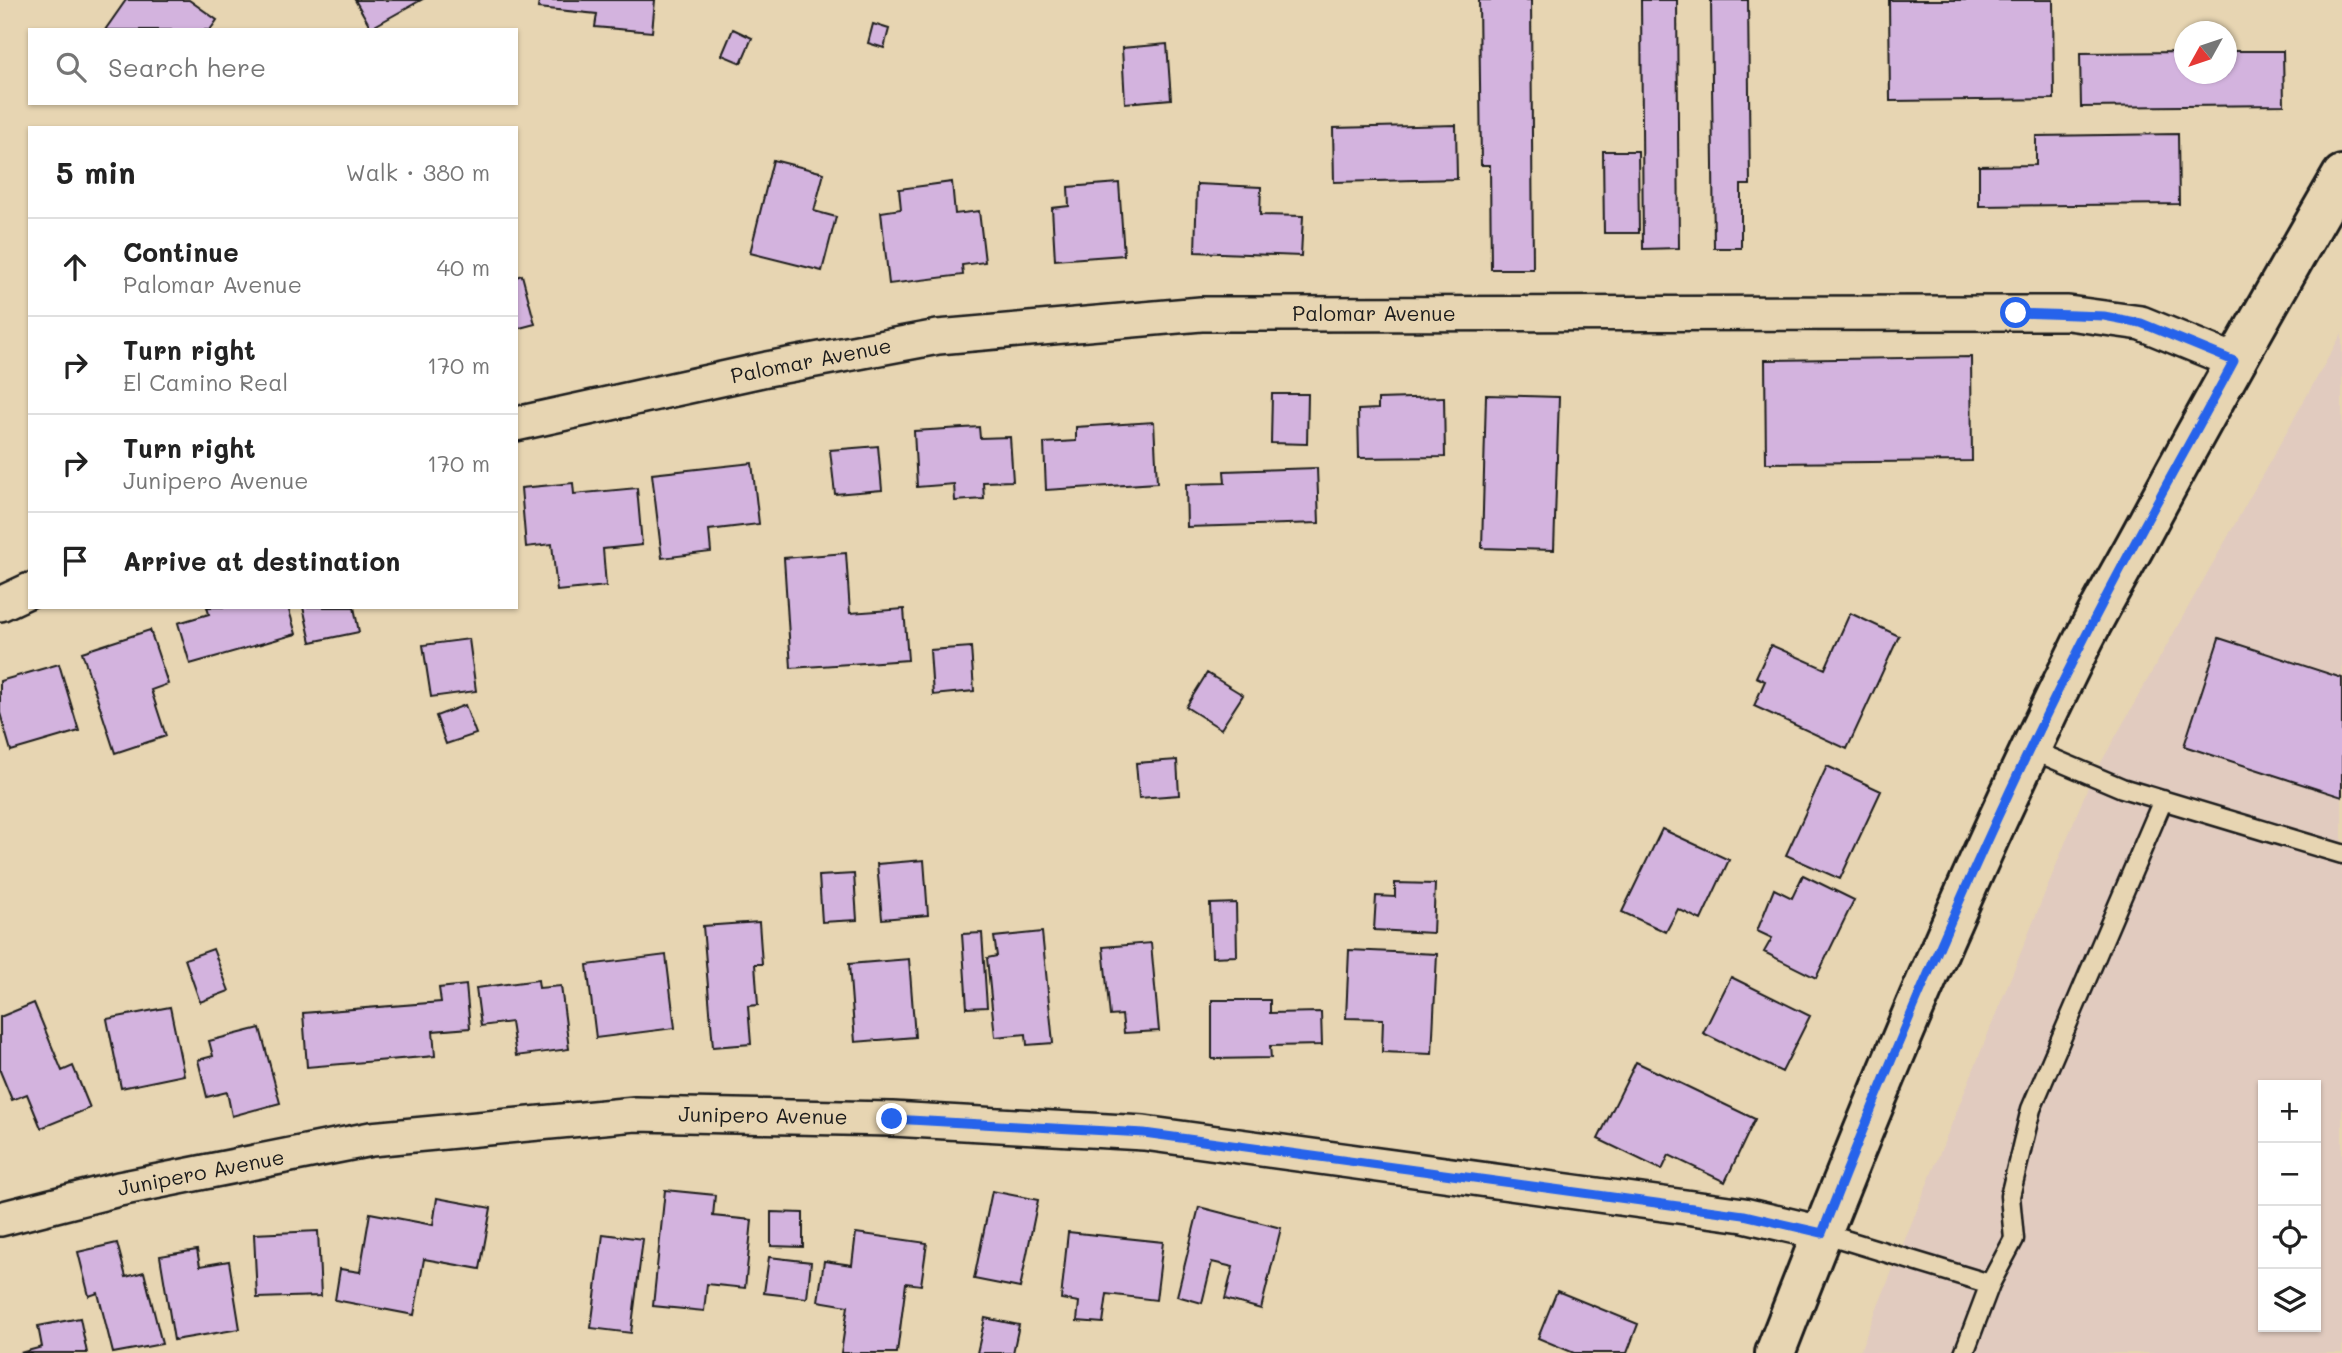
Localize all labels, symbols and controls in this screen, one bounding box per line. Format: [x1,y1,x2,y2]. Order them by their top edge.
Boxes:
north arrow [2174,21,2237,84]
search box [28,28,518,105]
icon: search [52,48,90,86]
text: Search here [108,50,266,84]
text: 5 min [56,152,136,192]
text: Walk · 380 m [345,157,490,187]
text: Continue [123,235,239,269]
icon: ahead [56,248,94,286]
text: 40 m [437,252,490,282]
text: Palomar Avenue [123,269,302,299]
route start [2000,297,2031,328]
street label: Palomar Avenue [1292,299,1456,326]
street label: Palomar Avenue [728,331,893,388]
text: Turn right [123,333,256,367]
icon: right [56,346,94,384]
text: 170 m [427,350,490,380]
text: El Camino Real [123,367,288,397]
text: Turn right [123,431,256,465]
icon: right [56,444,94,482]
text: 170 m [427,448,490,478]
text: Junipero Avenue [123,465,309,495]
icon: arrive [56,542,94,580]
text: Arrive at destination [123,544,400,578]
map controls [2258,1080,2321,1332]
button: + [2258,1080,2321,1143]
street label: Junipero Avenue [678,1100,848,1129]
route end [876,1103,907,1134]
street label: Junipero Avenue [115,1142,286,1201]
button: − [2258,1143,2321,1206]
button: locate [2258,1206,2321,1269]
button: layers [2258,1269,2321,1332]

